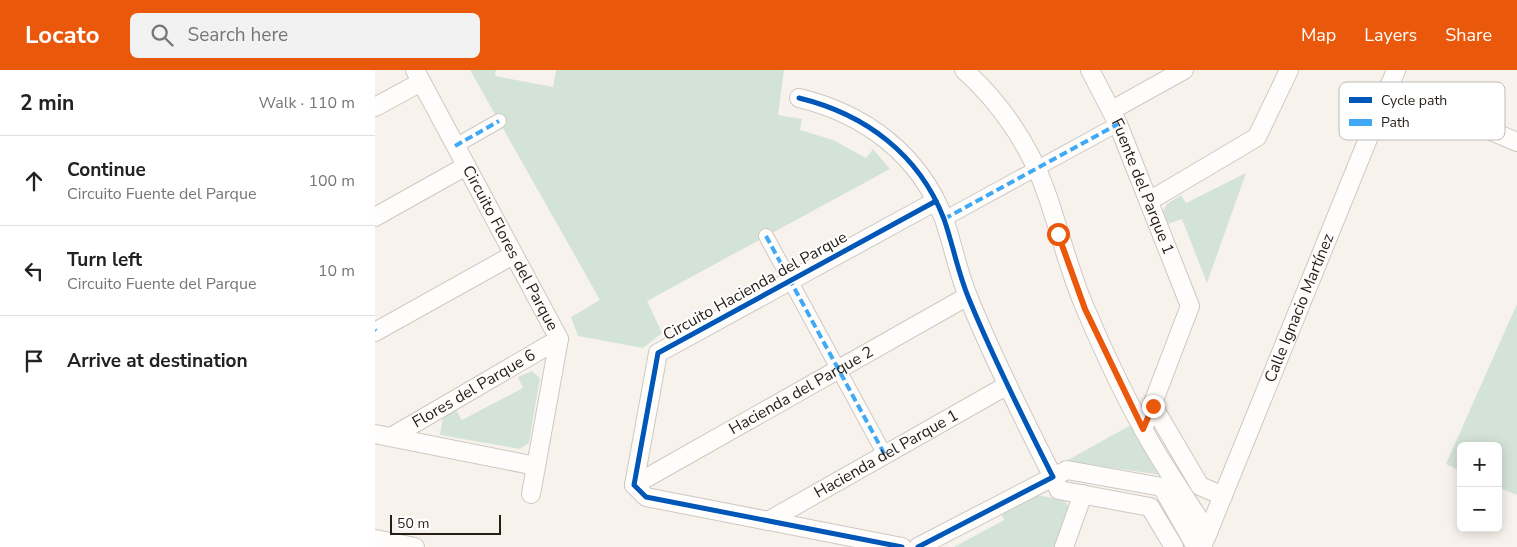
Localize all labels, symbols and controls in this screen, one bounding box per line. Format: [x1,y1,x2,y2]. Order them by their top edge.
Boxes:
search box [130,13,480,58]
text: Locato [25,19,100,51]
icon: search [148,21,176,49]
text: Search here [188,22,288,48]
text: Map [1301,23,1336,47]
text: Layers [1364,23,1417,47]
text: Share [1445,23,1492,47]
legend [1339,82,1505,140]
text: 2 min [20,89,74,117]
text: Cycle path [1381,91,1447,110]
text: Walk · 110 m [259,92,355,114]
text: Path [1381,113,1410,132]
street label: Fuente del Parque 1 [1106,114,1180,258]
text: Continue [67,157,146,183]
street label: Circuito Flores del Parque [457,162,564,335]
icon: ahead [20,167,48,195]
text: 100 m [308,170,355,192]
text: Circuito Fuente del Parque [67,183,256,205]
route start [1047,223,1070,246]
street label: Circuito Hacienda del Parque [659,226,851,346]
street label: Calle Ignacio Martínez [1259,230,1339,386]
text: Turn left [67,247,142,273]
icon: left [20,257,48,285]
text: 10 m [318,260,355,282]
text: Circuito Fuente del Parque [67,273,256,295]
street label: Hacienda del Parque 2 [725,341,877,440]
street label: Flores del Parque 6 [408,344,540,433]
icon: arrive [20,347,48,375]
text: Arrive at destination [67,348,248,374]
route end [1142,395,1165,418]
street label: Hacienda del Parque 1 [810,404,962,504]
map controls [1457,442,1502,532]
button: + [1457,442,1502,487]
button: − [1457,487,1502,532]
scale bar [390,512,501,535]
text: 50 m [397,514,429,533]

